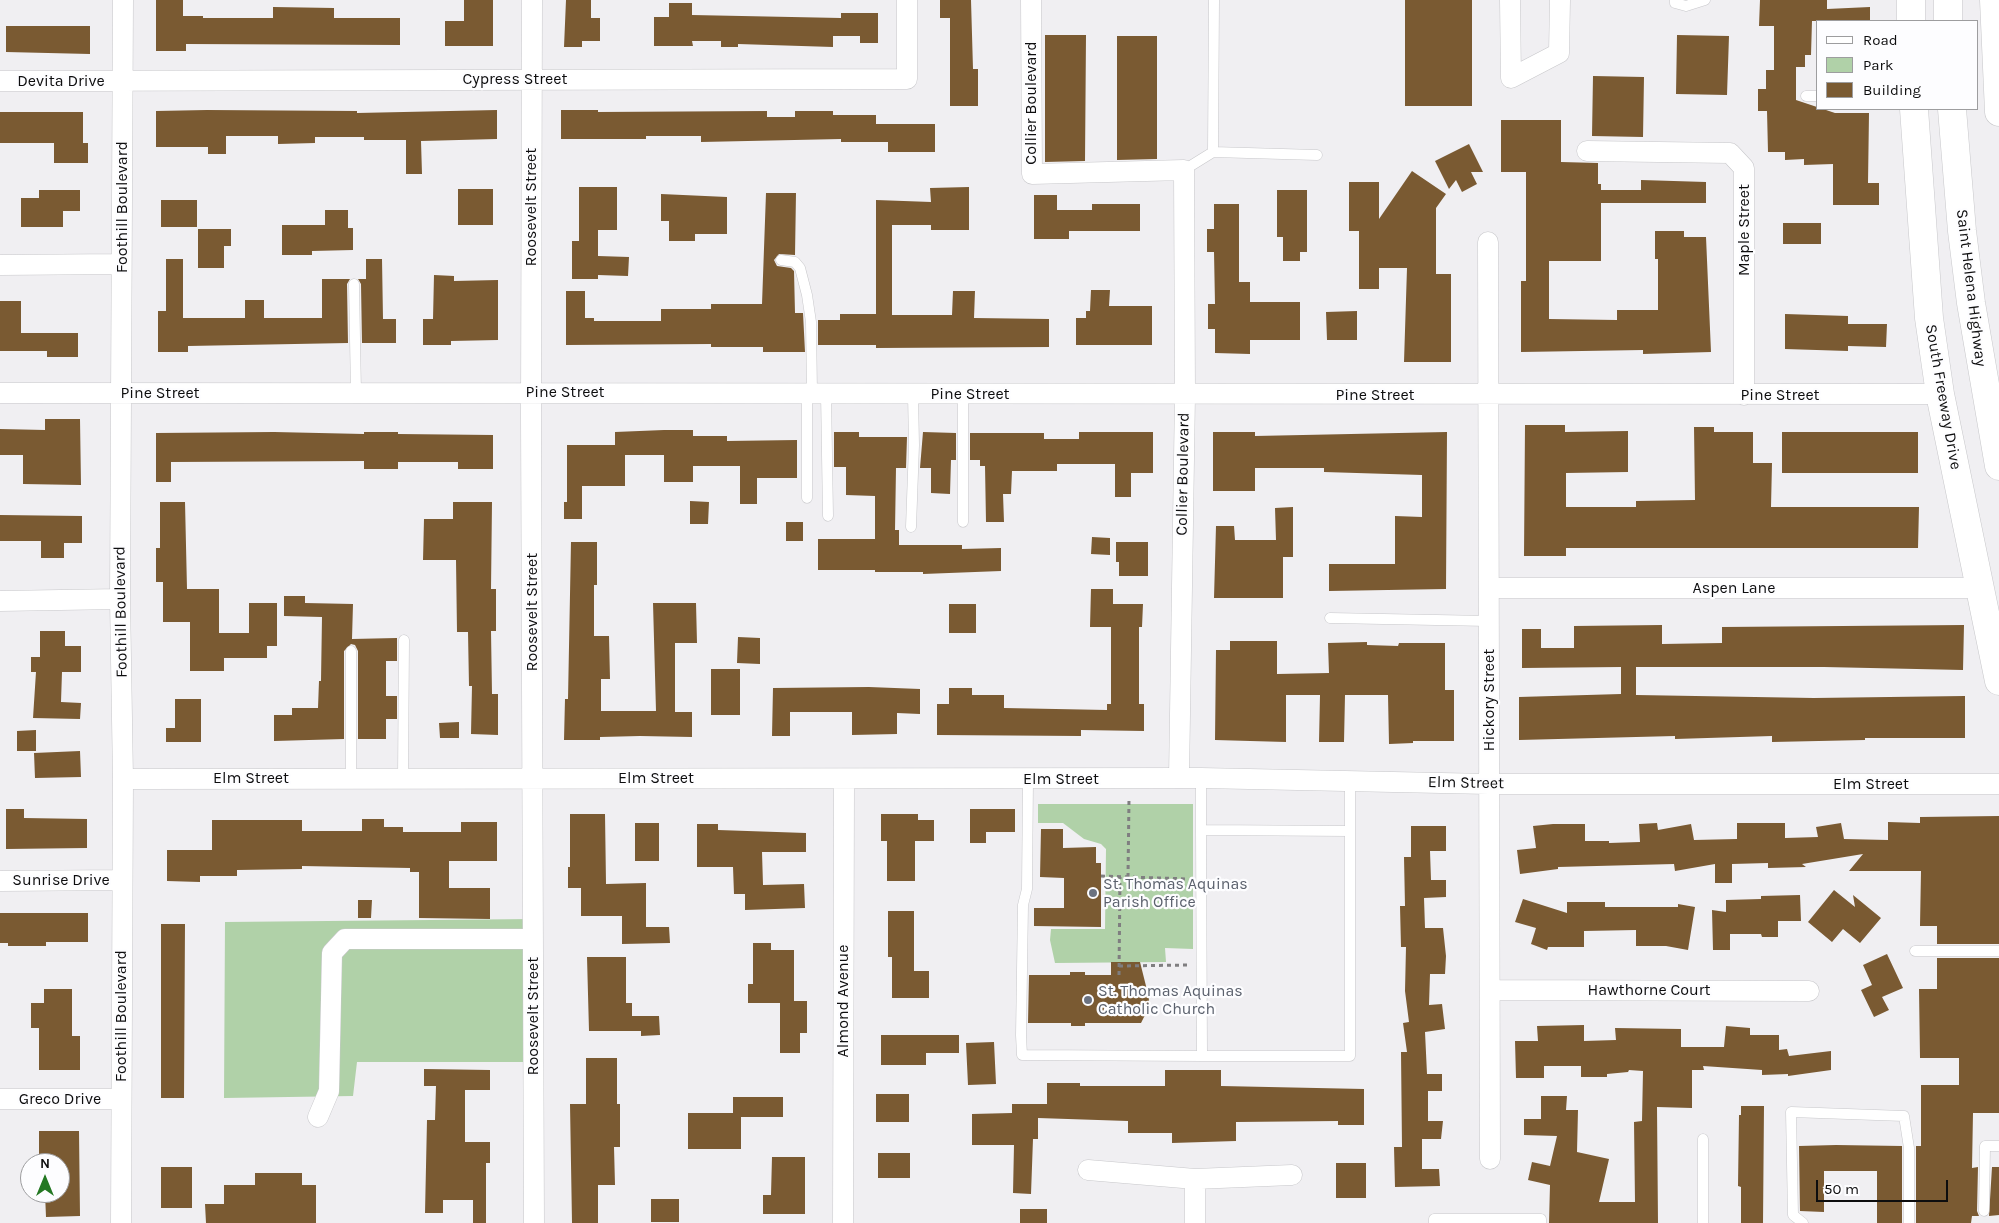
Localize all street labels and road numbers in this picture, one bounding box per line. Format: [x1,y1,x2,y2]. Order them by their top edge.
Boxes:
street label: Collier Boulevard [1021,41,1041,165]
street label: Cypress Street [462,69,568,89]
street label: Devita Drive [17,71,105,91]
street label: Foothill Boulevard [112,141,132,273]
street label: Roosevelt Street [521,148,541,266]
street label: Maple Street [1734,184,1754,276]
street label: Saint Helena Highway [1952,208,1990,368]
street label: South Freeway Drive [1921,323,1965,471]
street label: Pine Street [525,382,605,402]
street label: Pine Street [120,383,200,403]
street label: Pine Street [930,384,1010,404]
street label: Pine Street [1335,385,1415,405]
street label: Pine Street [1740,385,1820,405]
street label: Collier Boulevard [1172,412,1194,536]
street label: Foothill Boulevard [110,546,132,678]
street label: Roosevelt Street [522,553,542,671]
street label: Aspen Lane [1693,578,1775,598]
street label: Hickory Street [1479,649,1499,751]
street label: Elm Street [213,768,289,788]
street label: Elm Street [618,768,694,788]
street label: Elm Street [1023,769,1099,789]
street label: Elm Street [1428,773,1504,793]
street label: Elm Street [1833,774,1909,794]
street label: Sunrise Drive [12,870,110,890]
street label: Almond Avenue [833,945,853,1057]
street label: Foothill Boulevard [111,950,131,1082]
street label: Roosevelt Street [523,957,543,1075]
street label: Hawthorne Court [1587,980,1711,1000]
street label: Greco Drive [19,1089,101,1109]

